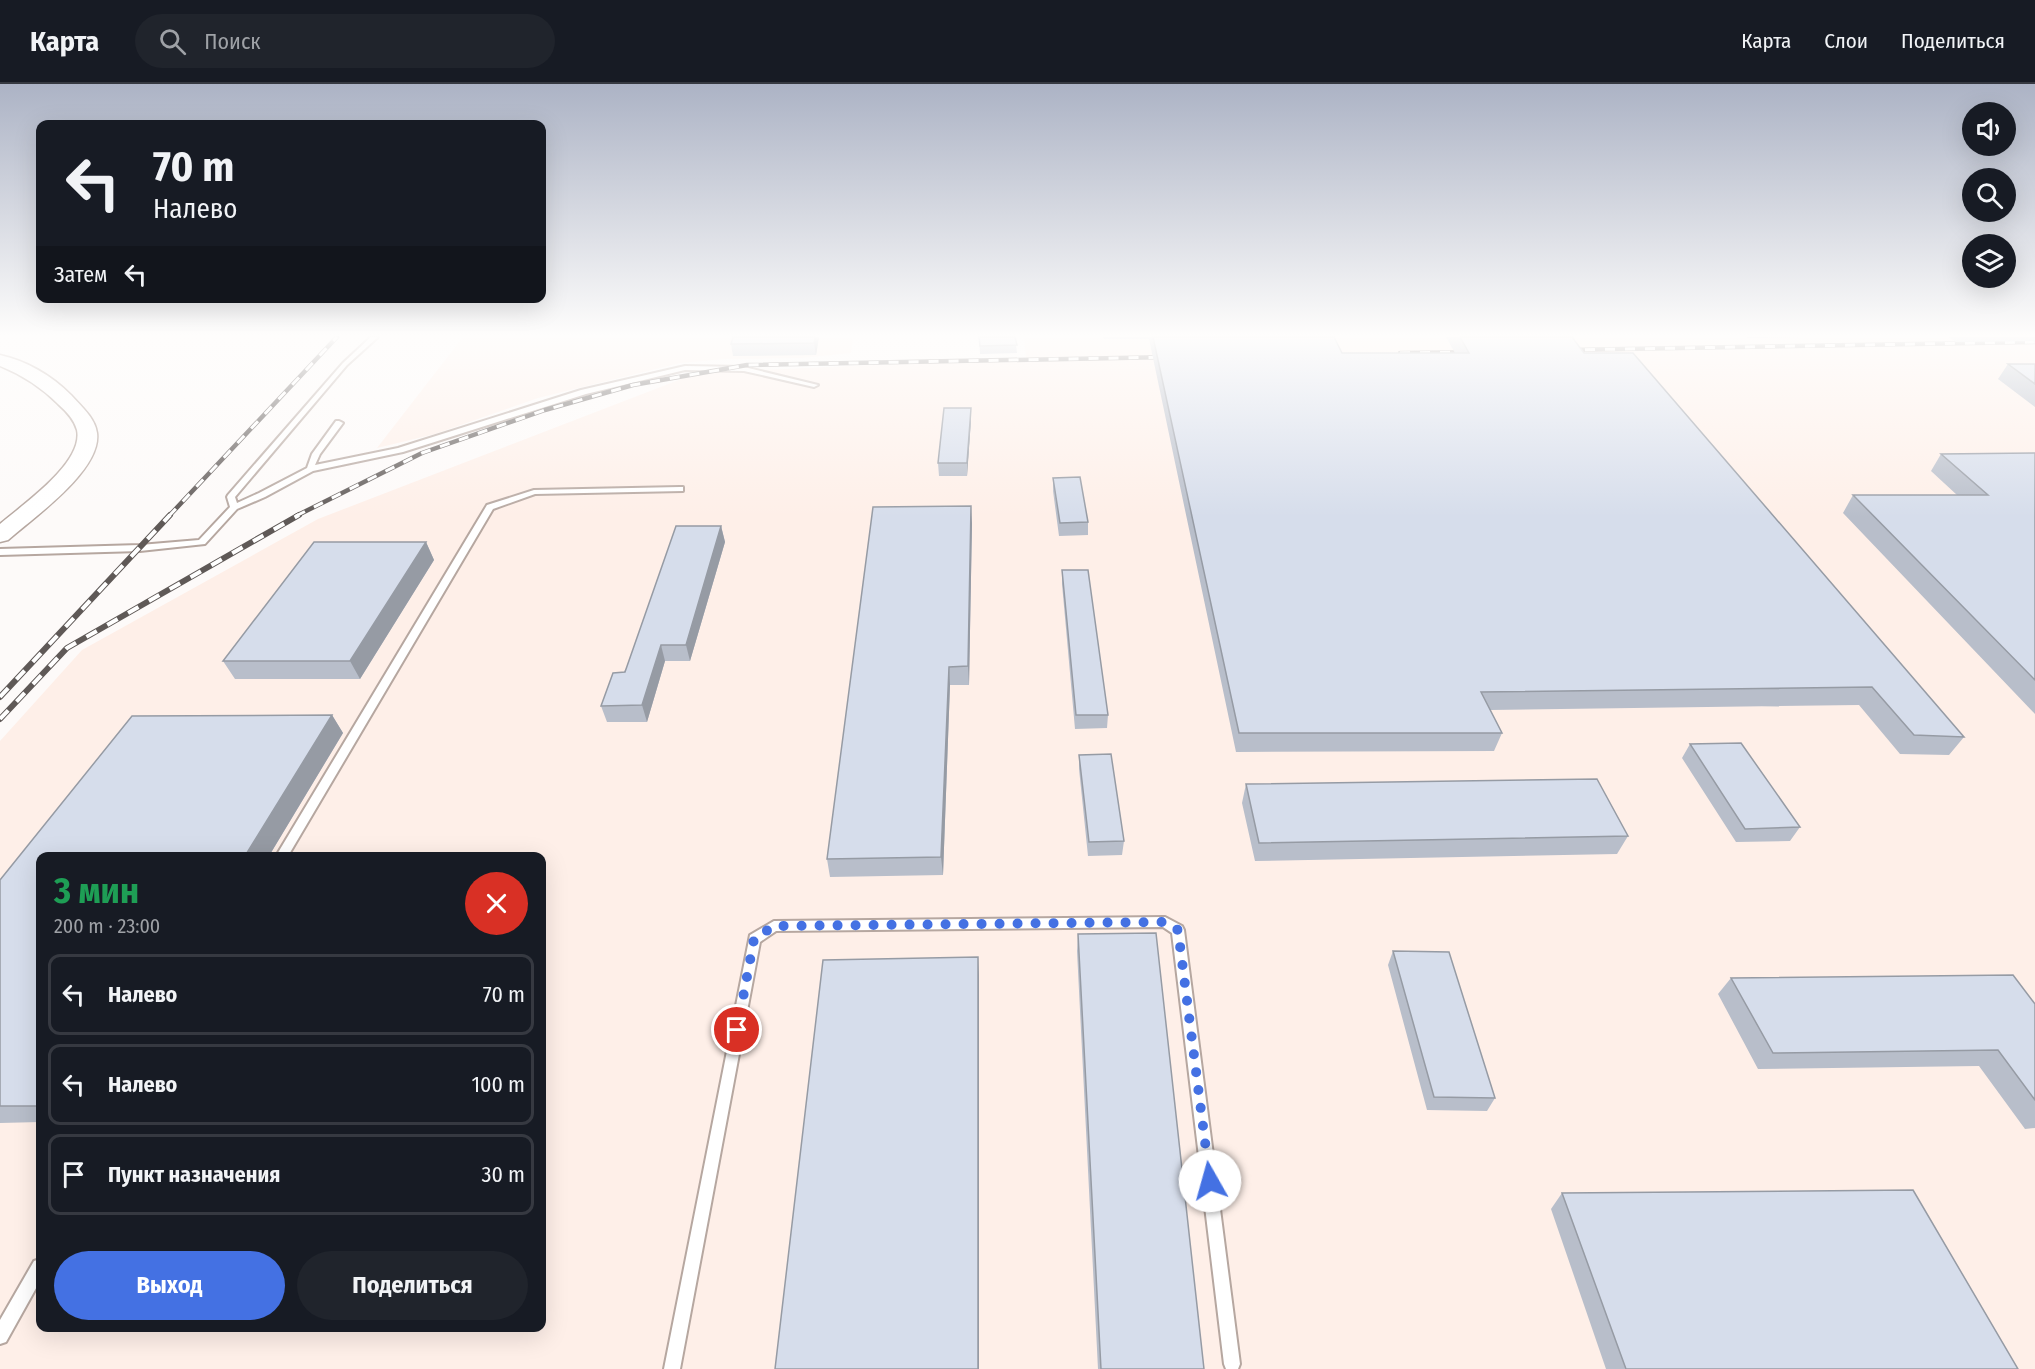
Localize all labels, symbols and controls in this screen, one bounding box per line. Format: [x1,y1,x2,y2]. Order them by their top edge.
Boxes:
search box [135,14,555,68]
text: Карта [30,25,99,58]
icon: search [156,25,189,58]
text: Поиск [204,28,261,55]
text: Карта [1741,28,1791,54]
text: Слои [1824,28,1868,54]
text: Поделиться [1901,28,2005,54]
map controls [1962,102,2016,288]
button: sound [1962,102,2016,156]
text: 70 m [153,142,234,192]
icon: left [54,144,132,222]
button: search [1962,168,2016,222]
text: Налево [153,193,237,225]
button: layers [1962,234,2016,288]
icon: left [119,258,152,291]
text: Затем [54,261,107,288]
text: 3 мин [54,869,139,913]
button: close [465,872,528,935]
text: 200 m · 23:00 [54,914,160,938]
icon: left [57,978,90,1011]
text: Налево [108,981,177,1008]
text: 70 m [483,981,525,1008]
pin [711,1004,762,1055]
icon: arrive [720,1013,753,1046]
icon: left [57,1068,90,1101]
text: Налево [108,1071,177,1098]
text: 100 m [471,1071,525,1098]
position arrow [1178,1149,1242,1213]
icon: arrive [57,1158,90,1191]
text: Пункт назначения [108,1161,280,1188]
text: 30 m [482,1161,525,1188]
button: Выход [54,1251,285,1320]
button: Поделиться [297,1251,528,1320]

